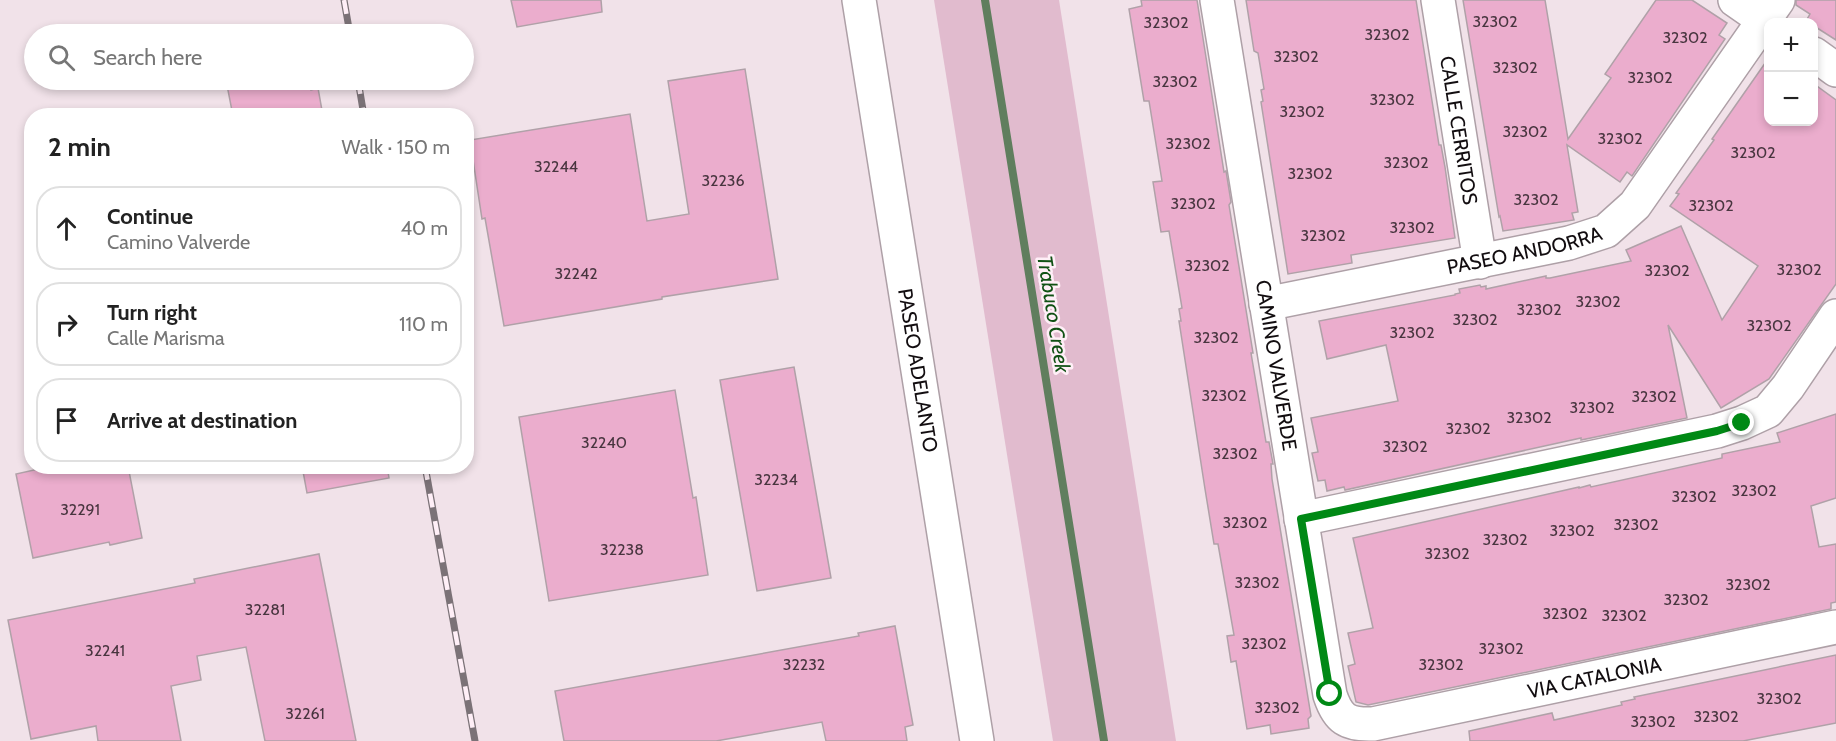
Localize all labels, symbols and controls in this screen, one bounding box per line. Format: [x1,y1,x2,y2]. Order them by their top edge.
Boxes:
house number: 32302 [1472,12,1518,31]
house number: 32302 [1143,13,1189,32]
map controls [1764,18,1818,126]
button: + [1764,18,1818,72]
search box [24,24,474,90]
house number: 32302 [1364,25,1410,44]
house number: 32302 [1662,28,1708,47]
icon: search [45,41,78,74]
text: Search here [93,44,202,71]
house number: 32302 [1273,47,1319,66]
street label: CALLE CERRITOS [1435,54,1483,207]
house number: 32302 [1492,58,1538,77]
house number: 32302 [1627,68,1673,87]
house number: 32302 [1152,72,1198,91]
button: − [1764,72,1818,126]
house number: 32302 [1369,90,1415,109]
house number: 32302 [1279,102,1325,121]
house number: 32302 [1502,122,1548,141]
house number: 32302 [1597,129,1643,148]
text: 2 min [48,131,111,163]
house number: 32302 [1165,134,1211,153]
text: Walk · 150 m [342,135,450,159]
house number: 32302 [1730,143,1776,162]
house number: 32302 [1383,153,1429,172]
house number: 32244 [534,157,578,176]
house number: 32302 [1287,164,1333,183]
house number: 32236 [701,171,745,190]
house number: 32302 [1513,190,1559,209]
house number: 32302 [1170,194,1216,213]
house number: 32302 [1688,196,1734,215]
text: Continue [107,203,193,230]
icon: ahead [50,212,83,245]
text: 40 m [400,216,448,240]
house number: 32302 [1389,218,1435,237]
street label: PASEO ANDORRA [1445,221,1606,279]
house number: 32302 [1300,226,1346,245]
text: Camino Valverde [107,230,250,254]
water label: Trabuco Creek [1032,254,1076,375]
house number: 32302 [1184,256,1230,275]
house number: 32302 [1776,260,1822,279]
house number: 32302 [1644,261,1690,280]
house number: 32242 [554,264,598,283]
street label: CAMINO VALVERDE [1251,278,1302,452]
street label: PASEO ADELANTO [893,287,943,454]
house number: 32302 [1575,292,1621,311]
text: Turn right [107,299,197,326]
house number: 32302 [1516,300,1562,319]
icon: right [50,308,83,341]
house number: 32302 [1452,310,1498,329]
text: 110 m [399,312,448,336]
house number: 32302 [1746,316,1792,335]
house number: 32302 [1389,323,1435,342]
text: Calle Marisma [107,326,225,350]
house number: 32302 [1193,328,1239,347]
house number: 32302 [1201,386,1247,405]
house number: 32302 [1631,387,1677,406]
house number: 32302 [1569,398,1615,417]
icon: arrive [50,404,83,437]
text: Arrive at destination [107,407,297,434]
house number: 32302 [1506,408,1552,427]
route end [1728,409,1754,435]
house number: 32302 [1445,419,1491,438]
house number: 32240 [581,433,627,452]
house number: 32302 [1382,437,1428,456]
house number: 32302 [1212,444,1258,463]
house number: 32234 [754,470,798,489]
house number: 32302 [1731,481,1777,500]
house number: 32302 [1671,487,1717,506]
house number: 32291 [60,500,100,519]
house number: 32302 [1222,513,1268,532]
house number: 32302 [1613,515,1659,534]
house number: 32302 [1549,521,1595,540]
house number: 32302 [1482,530,1528,549]
house number: 32238 [600,540,644,559]
house number: 32302 [1424,544,1470,563]
house number: 32302 [1234,573,1280,592]
house number: 32302 [1725,575,1771,594]
house number: 32302 [1663,590,1709,609]
house number: 32281 [245,600,285,619]
house number: 32302 [1542,604,1588,623]
house number: 32302 [1601,606,1647,625]
house number: 32302 [1241,634,1287,653]
house number: 32302 [1478,639,1524,658]
house number: 32241 [85,641,125,660]
street label: VIA CATALONIA [1525,652,1664,703]
house number: 32232 [783,655,825,674]
house number: 32302 [1418,655,1464,674]
route start [1316,680,1342,706]
house number: 32302 [1756,689,1802,708]
house number: 32302 [1254,698,1300,717]
house number: 32261 [285,704,325,723]
house number: 32302 [1693,707,1739,726]
house number: 32302 [1630,712,1676,731]

